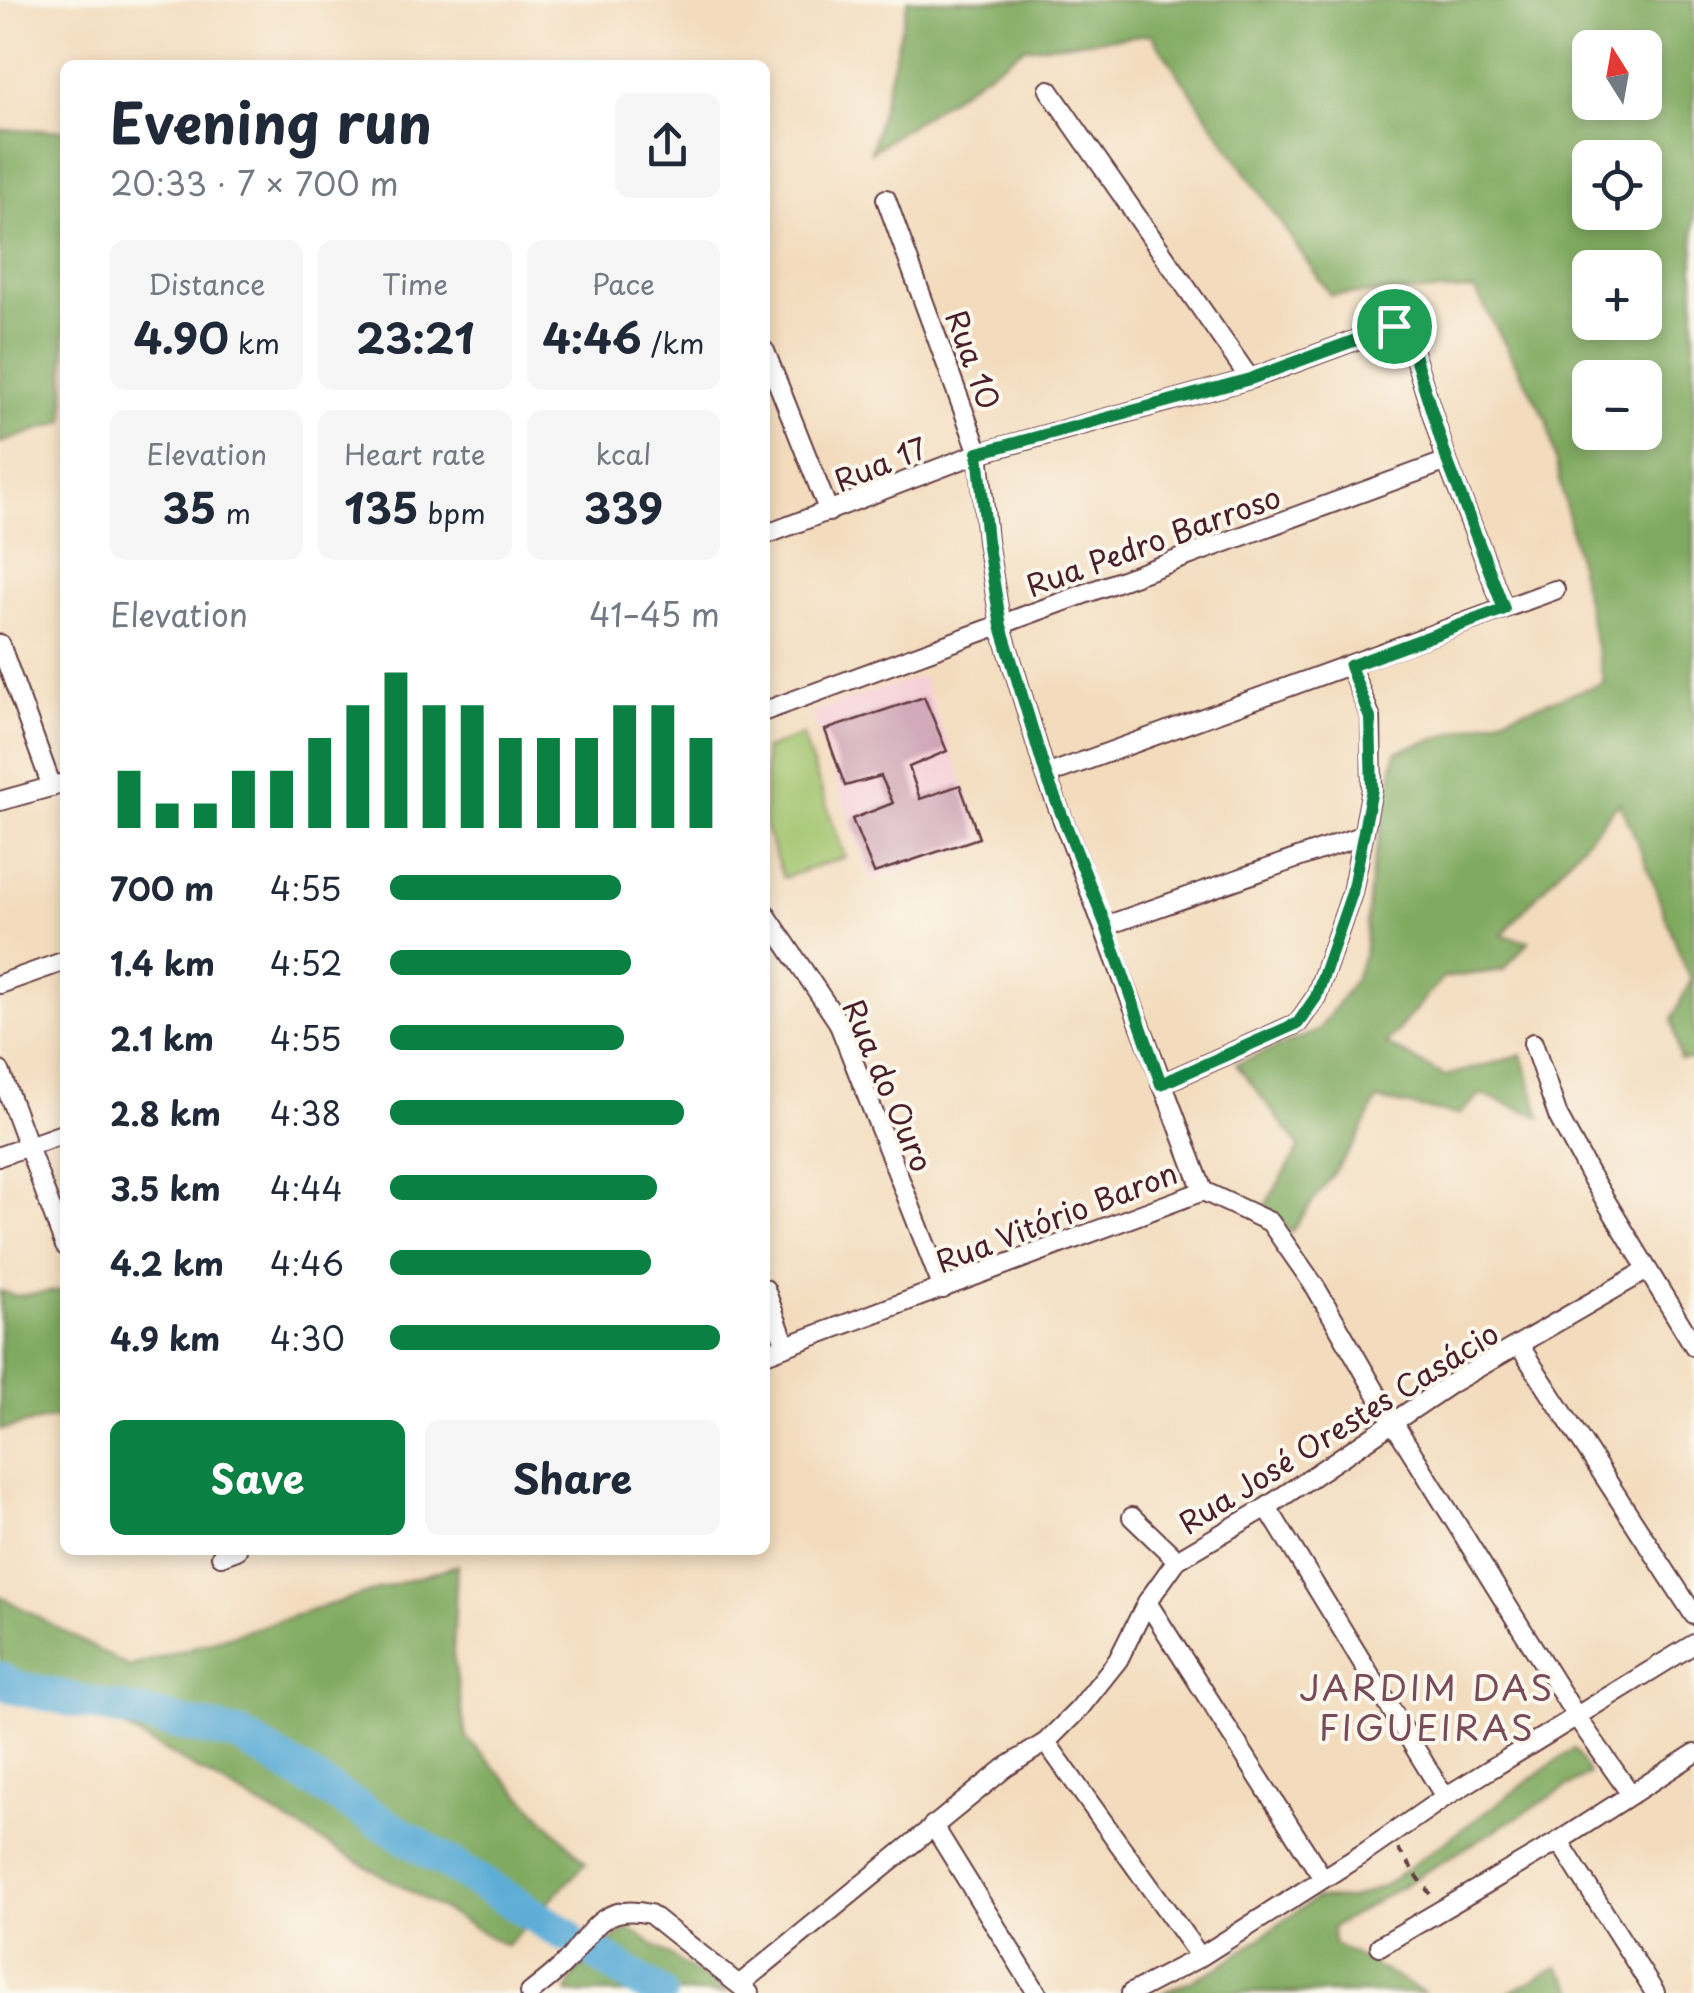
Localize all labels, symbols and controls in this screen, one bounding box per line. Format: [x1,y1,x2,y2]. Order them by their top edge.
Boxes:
north arrow [1572,30,1662,120]
map controls [1572,30,1662,450]
text: Evening run [110,80,432,163]
button: share [615,93,720,198]
button: locate [1572,140,1662,230]
text: 20:33 · 7 × 700 m [110,159,399,207]
button: + [1572,250,1662,340]
text: Distance [148,262,265,305]
text: Time [382,262,448,305]
text: Pace [592,262,655,305]
pin [1352,284,1437,369]
icon: arrive [1367,299,1422,354]
street label: Rua 10 [935,303,1013,415]
text: 4.90 [133,305,229,368]
text: 23:21 [356,305,474,368]
text: 4:46 [542,305,642,368]
text: km [229,321,280,364]
text: /km [642,321,704,364]
button: − [1572,360,1662,450]
street label: Rua 17 [827,424,933,502]
text: Elevation [146,432,267,475]
text: Heart rate [344,432,486,475]
text: kcal [595,432,651,475]
street label: Rua Pedro Barroso [1019,473,1287,607]
text: 35 [162,475,216,538]
text: 135 [344,475,419,538]
text: 339 [584,475,663,538]
text: m [216,491,251,534]
text: bpm [419,491,486,534]
text: Elevation [110,590,248,638]
text: 41–45 m [589,590,720,638]
text: 700 m [110,864,214,912]
text: 4:55 [270,864,341,912]
text: 1.4 km [110,939,215,987]
text: 4:52 [270,939,343,987]
street label: Rua do Ouro [832,992,946,1178]
text: 2.1 km [110,1014,214,1062]
text: 4:55 [270,1014,341,1062]
text: 2.8 km [110,1089,221,1137]
text: 4:38 [270,1089,341,1137]
street label: Rua Vitório Baron [929,1149,1183,1283]
text: 3.5 km [110,1164,221,1212]
text: 4:44 [270,1164,343,1212]
text: 4.2 km [110,1239,224,1287]
text: 4:46 [270,1239,344,1287]
street label: Rua José Orestes Casácio [1169,1310,1507,1544]
text: 4.9 km [110,1314,220,1362]
text: 4:30 [270,1314,345,1362]
button: Save [110,1420,405,1535]
button: Share [425,1420,720,1535]
district label: JARDIM DAS FIGUEIRAS [1299,1660,1555,1753]

